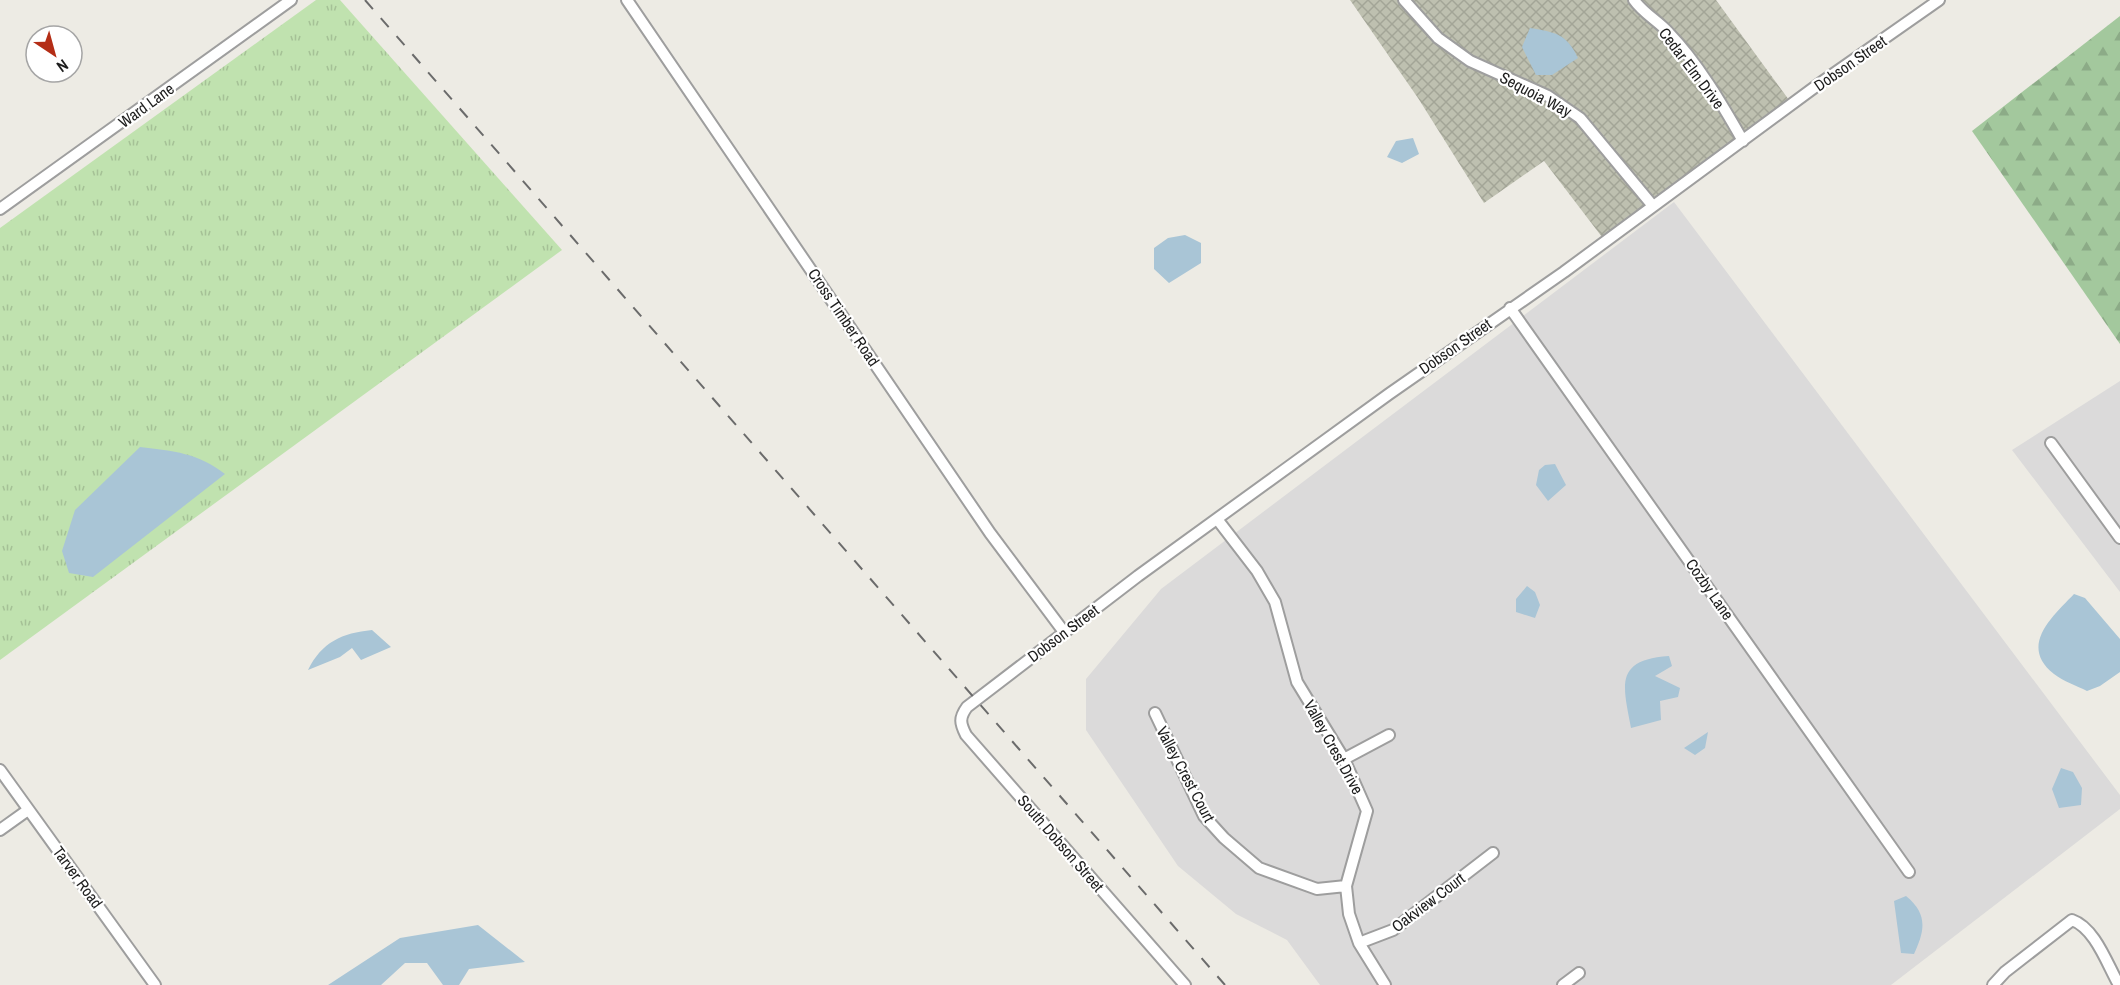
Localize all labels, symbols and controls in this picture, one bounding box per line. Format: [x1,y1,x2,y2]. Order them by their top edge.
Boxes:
street label: Cedar Elm Drive [1654,23,1730,113]
north arrow [24,24,84,84]
street label: Dobson Street [1809,30,1891,96]
text: N [53,54,73,78]
street label: Sequoia Way [1496,66,1576,122]
street label: Ward Lane [114,77,178,133]
street label: Cross Timber Road [803,264,885,370]
street label: Dobson Street [1414,313,1496,379]
street label: Cozby Lane [1681,554,1739,624]
street label: Dobson Street [1023,599,1103,667]
street label: Valley Crest Drive [1299,696,1369,798]
street label: Valley Crest Court [1152,722,1221,826]
street label: South Dobson Street [1013,790,1109,896]
street label: Tarver Road [48,842,108,912]
street label: Oakview Court [1387,867,1470,937]

